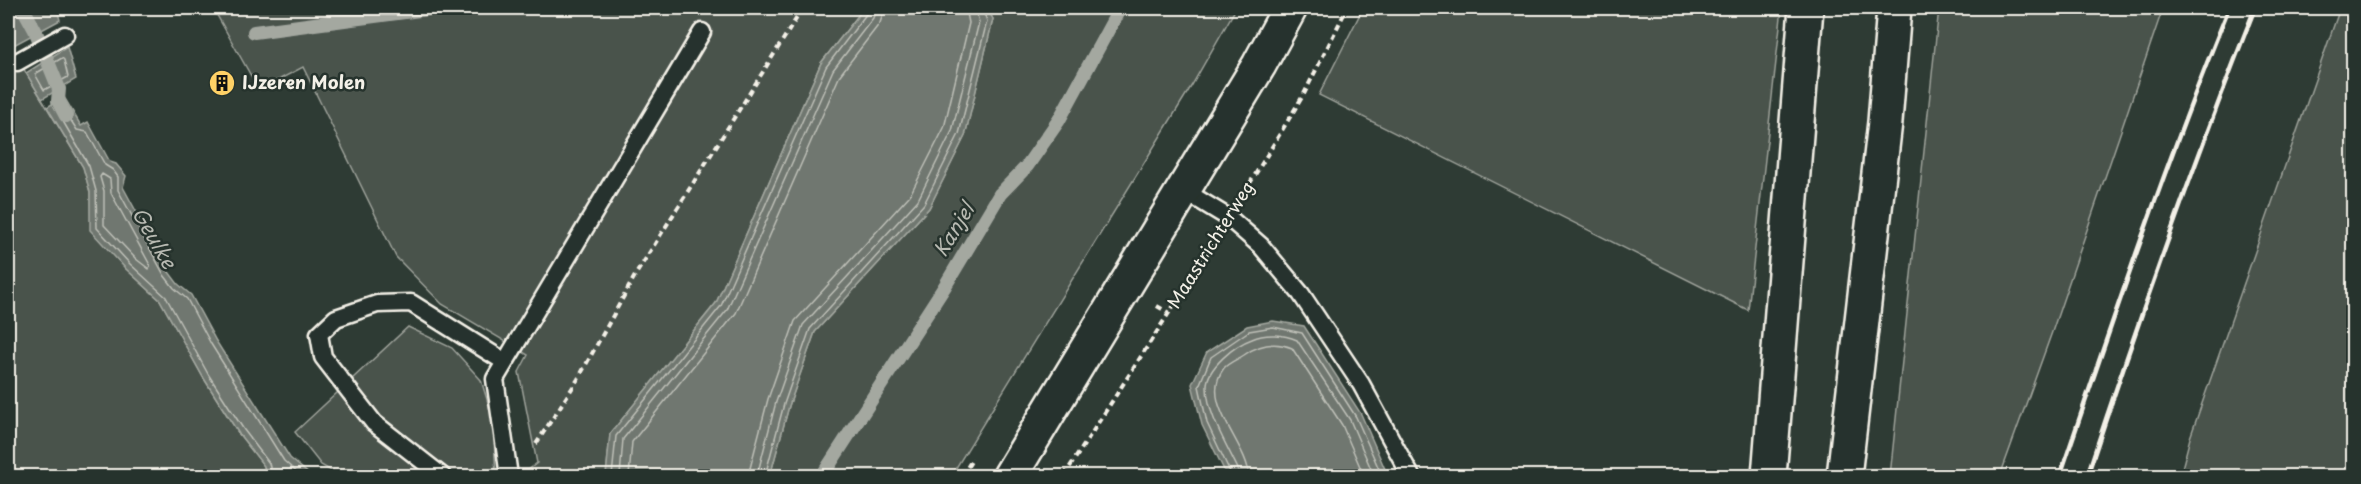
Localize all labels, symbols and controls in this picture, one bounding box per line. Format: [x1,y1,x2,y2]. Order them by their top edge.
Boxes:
building icon: IJzeren Molen [207,68,237,98]
place label: IJzeren Molen [242,68,365,95]
street label: Maastrichterweg [1160,175,1260,313]
water label: Kanjel [925,194,983,262]
water label: Geulke [125,201,185,275]

